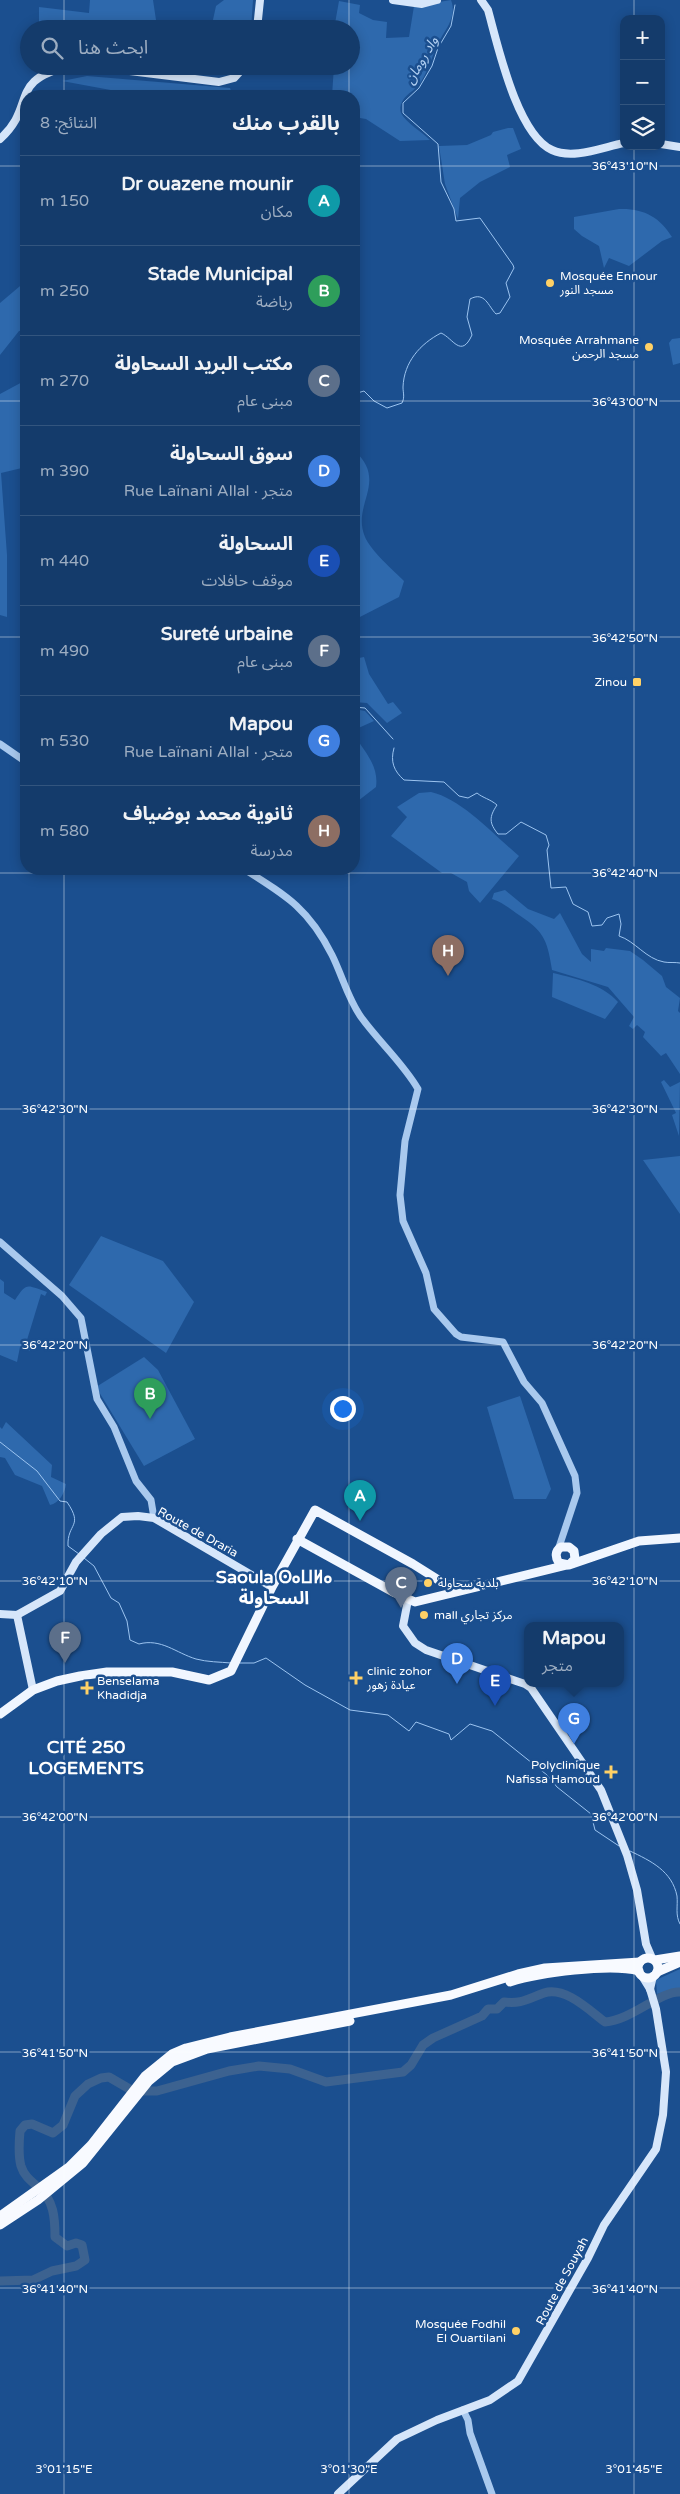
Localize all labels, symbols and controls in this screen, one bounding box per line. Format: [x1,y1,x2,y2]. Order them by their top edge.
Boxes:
map controls [620,15,665,150]
button: + [620,15,665,60]
search box [20,20,360,75]
water label: واد رومان [401,33,442,87]
icon: search [38,34,66,62]
text: ابحث هنا [78,37,148,59]
button: − [620,60,665,105]
button: layers [620,105,665,150]
text: بالقرب منك [232,111,340,136]
text: النتائج: 8 [40,113,97,133]
text: 36°43'10"N [592,159,658,173]
text: Dr ouazene mounir [121,173,293,195]
text: 150 m [40,191,89,211]
text: A [318,191,330,211]
text: مكان [261,202,293,222]
text: Stade Municipal [148,263,293,285]
place label: Mosquée Ennour مسجد النور [559,269,658,297]
marker: Mosquée Ennour مسجد النور [544,277,556,289]
text: 250 m [40,281,89,301]
text: B [318,281,330,301]
text: رياضة [256,292,293,312]
place label: Mosquée Arrahmane مسجد الرحمن [519,333,639,361]
marker: Mosquée Arrahmane مسجد الرحمن [643,341,655,353]
text: مكتب البريد السحاولة [115,353,293,375]
text: 270 m [40,371,89,391]
text: C [318,371,330,391]
text: مبنى عام [237,391,293,411]
text: 36°43'00"N [592,395,658,409]
text: سوق السحاولة [170,443,293,465]
text: 390 m [40,461,89,481]
text: D [318,461,330,481]
text: متجر · Rue Laïnani Allal [124,481,293,501]
text: السحاولة [219,533,293,555]
text: 440 m [40,551,89,571]
text: E [319,551,329,571]
text: موقف حافلات [201,571,293,591]
text: Sureté urbaine [161,623,293,645]
text: 36°42'50"N [592,631,658,645]
text: 490 m [40,641,89,661]
text: F [319,641,329,661]
text: مبنى عام [237,652,293,672]
place label: Zinou [594,675,627,689]
marker: Zinou [631,676,643,688]
text: Mapou [229,713,293,735]
text: 530 m [40,731,89,751]
text: G [318,731,330,751]
text: متجر · Rue Laïnani Allal [124,742,293,762]
text: ثانوية محمد بوضياف [123,803,293,825]
text: 580 m [40,821,89,841]
text: H [318,821,330,841]
text: مدرسة [250,841,293,861]
text: 36°42'40"N [592,866,658,880]
pin: H [432,935,464,976]
text: 36°42'30"N [22,1102,88,1116]
text: 36°42'30"N [592,1102,658,1116]
text: 36°42'20"N [22,1338,88,1352]
text: 36°42'20"N [592,1338,658,1352]
pin: B [134,1378,166,1419]
your location [330,1396,356,1422]
pin: A [344,1480,376,1521]
street label: Route de Draria [155,1504,241,1560]
district label: Saoula ⵙⴰⵡⵍⴰ السحاولة [216,1566,332,1609]
pin: C [385,1567,417,1608]
text: 36°42'10"N [22,1574,88,1588]
text: 36°42'10"N [592,1574,658,1588]
place label: بلدية سحاولة [438,1576,499,1590]
marker: بلدية سحاولة [422,1577,434,1589]
place label: mall مركز تجاري [434,1608,513,1625]
marker: mall مركز تجاري [418,1609,430,1621]
pin: F [49,1622,81,1663]
popup [524,1622,624,1687]
text: Mapou [542,1627,606,1649]
pin: D [441,1643,473,1684]
text: متجر [542,1656,573,1676]
place label: clinic zohor عيادة زهور [366,1664,432,1692]
pin: E [479,1665,511,1706]
marker: clinic zohor عيادة زهور [349,1671,363,1685]
place label: Benselama Khadidja [97,1674,159,1702]
marker: Benselama Khadidja [81,1682,93,1694]
pin: G [558,1703,590,1744]
district label: CITÉ 250 LOGEMENTS [28,1736,144,1779]
place label: Polyclinique Nafissa Hamoud [506,1758,600,1786]
marker: Polyclinique Nafissa Hamoud [604,1765,618,1779]
text: 36°42'00"N [22,1810,88,1824]
text: 36°42'00"N [592,1810,658,1824]
text: 36°41'50"N [22,2046,88,2060]
text: 36°41'50"N [592,2046,658,2060]
street label: Route de Souyah [533,2235,591,2327]
text: 36°41'40"N [22,2282,88,2296]
text: 36°41'40"N [592,2282,658,2296]
place label: Mosquée Fodhil El Ouartilani [415,2317,506,2345]
marker: Mosquée Fodhil El Ouartilani [510,2325,522,2337]
text: 3°01'15"E [35,2462,93,2476]
text: 3°01'30"E [320,2462,378,2476]
text: 3°01'45"E [605,2462,663,2476]

